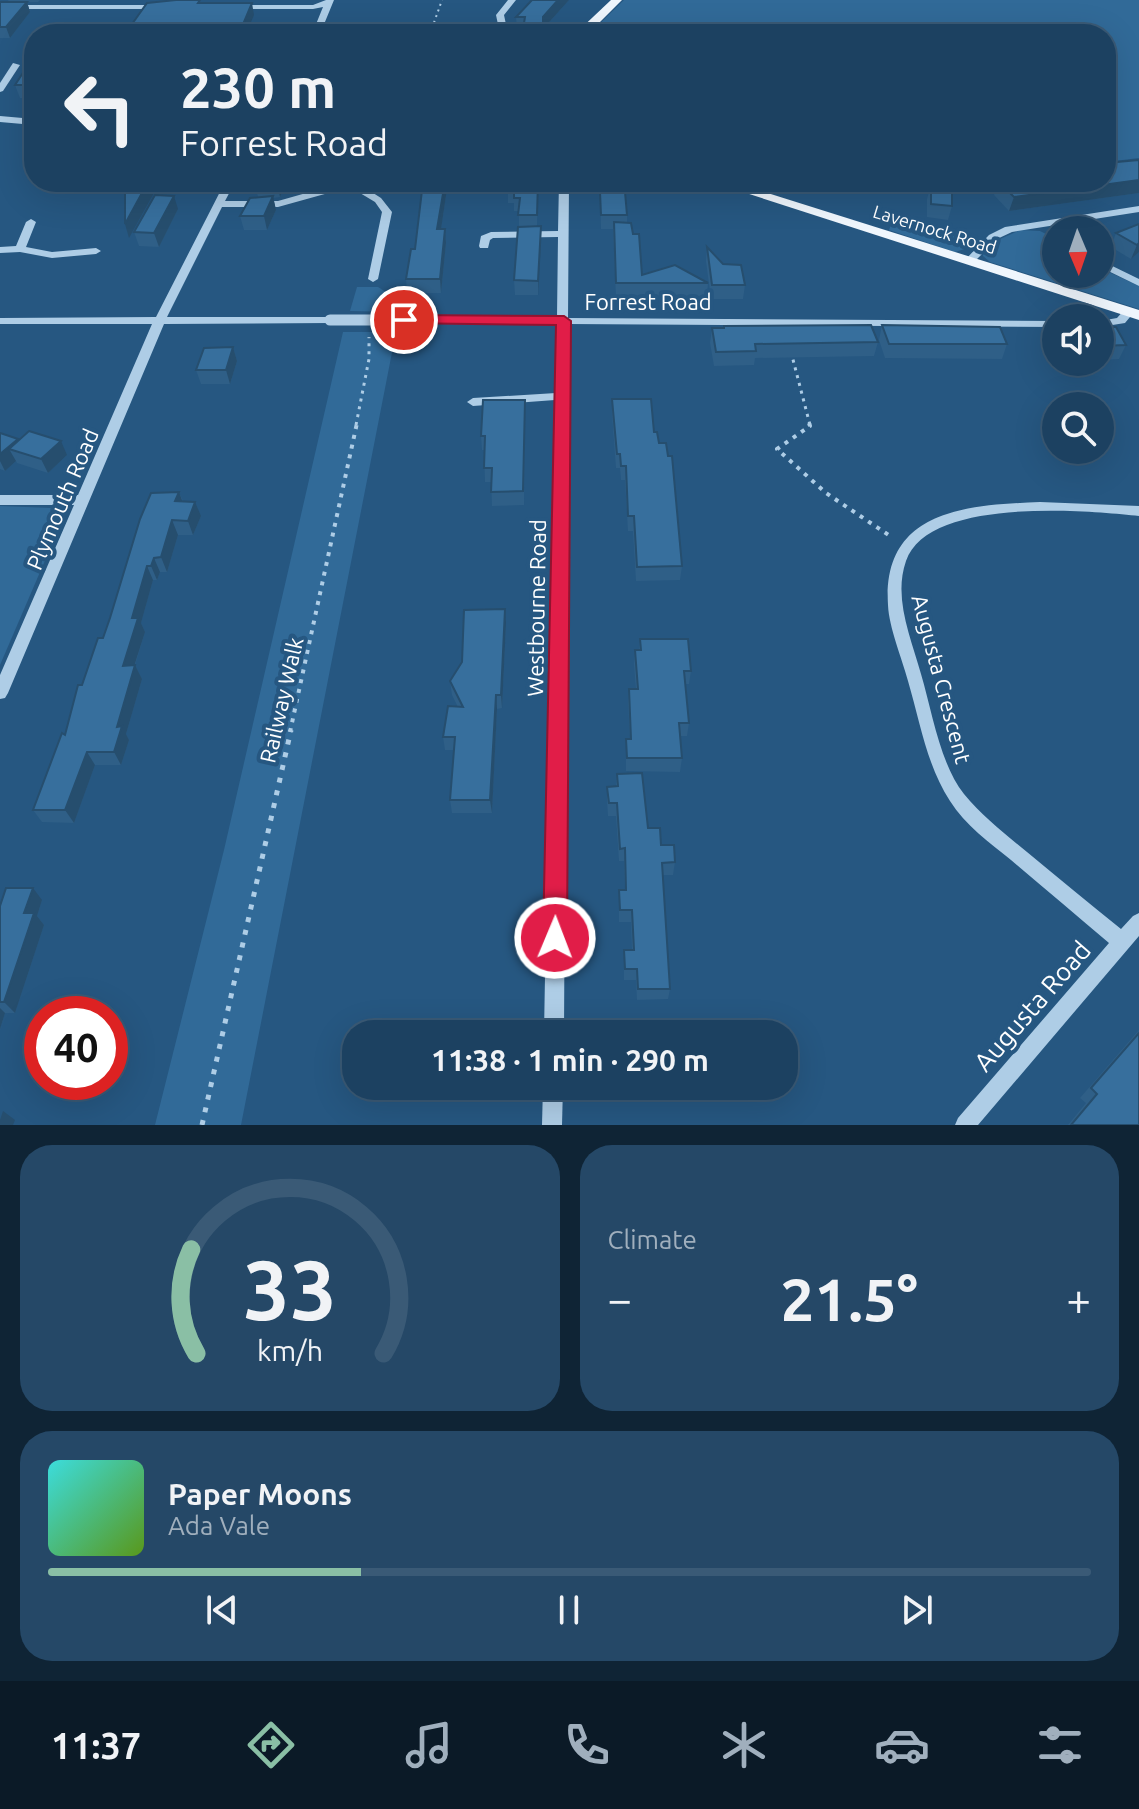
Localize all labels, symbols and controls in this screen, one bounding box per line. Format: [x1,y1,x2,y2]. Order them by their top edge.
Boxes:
icon: left [48,56,152,160]
text: 230 m [180,56,336,119]
text: Forrest Road [180,122,388,163]
street label: Lavernock Road [871,201,999,257]
north arrow [1042,216,1114,288]
map controls [1042,216,1114,464]
pin [370,286,438,354]
street label: Forrest Road [584,289,712,314]
icon: arrive [382,298,426,342]
button: sound [1042,304,1114,376]
button: search [1042,392,1114,464]
street label: Plymouth Road [21,425,103,573]
street label: Westbourne Road [522,519,550,697]
street label: Augusta Crescent [907,592,977,766]
street label: Railway Walk [254,635,308,765]
position arrow [513,896,597,980]
street label: Augusta Road [968,935,1096,1077]
speed limit sign: 40 [24,996,128,1100]
text: 11:38 · 1 min · 290 m [431,1043,709,1077]
text: Climate [608,1225,697,1254]
text: 33 [243,1242,337,1336]
text: 21.5° [781,1265,918,1332]
text: − [608,1274,632,1323]
text: + [1066,1274,1091,1323]
text: km/h [257,1334,323,1366]
text: Paper Moons [168,1477,352,1511]
text: Ada Vale [168,1511,270,1540]
icon: previous [200,1588,244,1632]
icon: pause [547,1588,591,1632]
icon: next [895,1588,939,1632]
icon: directions [243,1717,299,1773]
icon: music [401,1717,457,1773]
icon: phone [559,1717,615,1773]
icon: climate [716,1717,772,1773]
icon: car [874,1717,930,1773]
icon: filters [1032,1717,1088,1773]
text: 11:37 [51,1725,141,1766]

